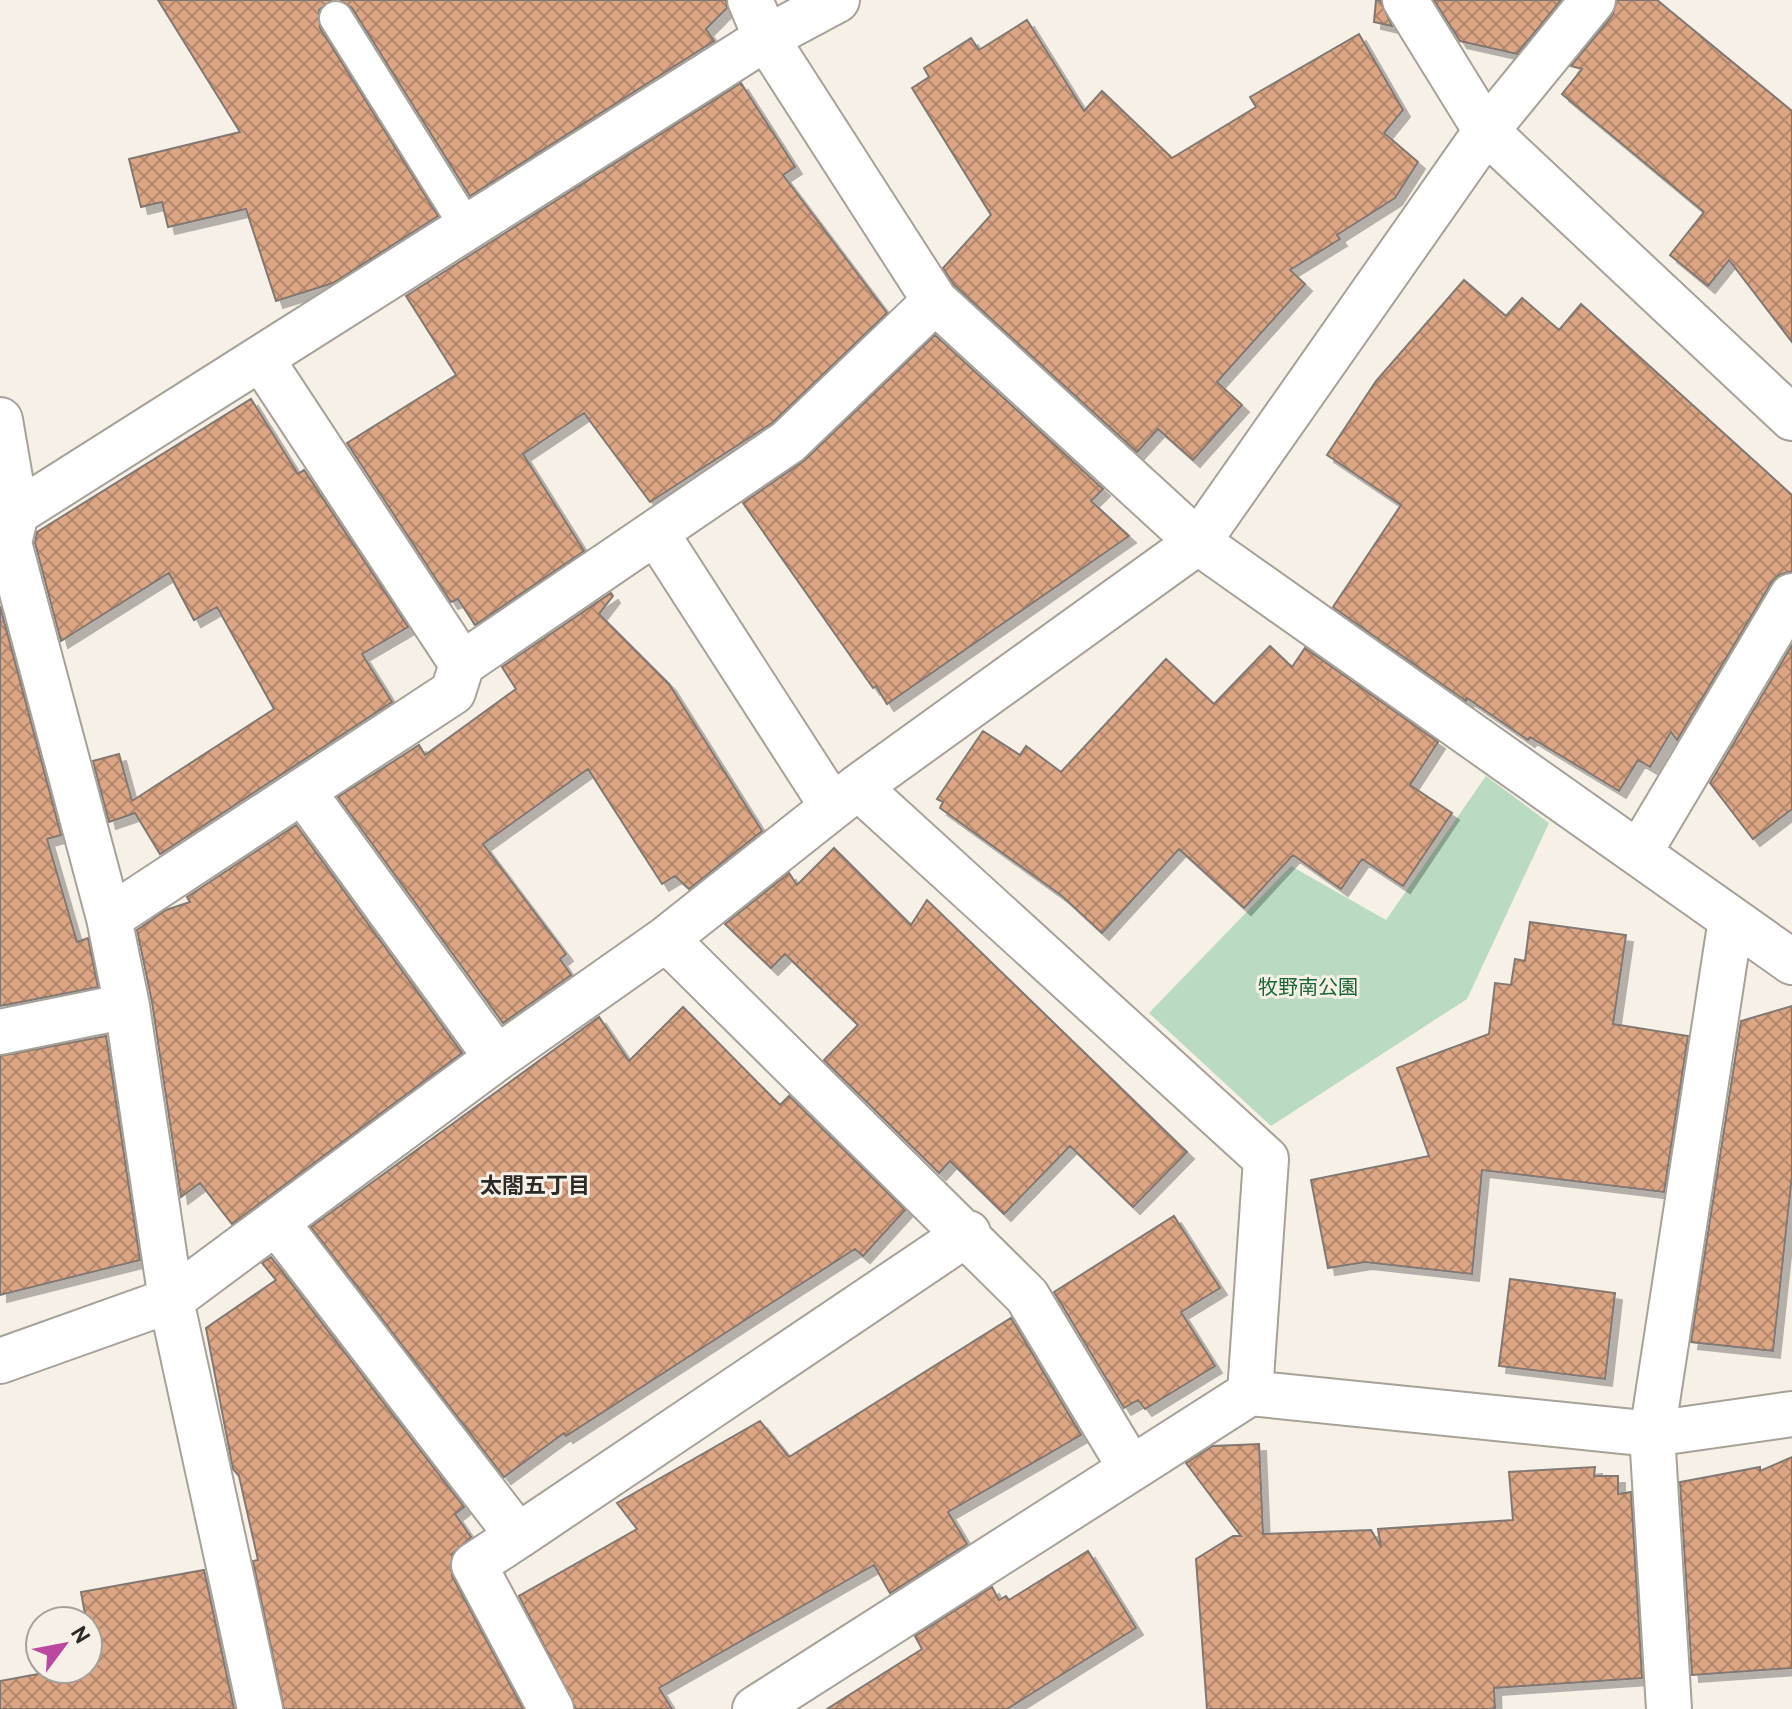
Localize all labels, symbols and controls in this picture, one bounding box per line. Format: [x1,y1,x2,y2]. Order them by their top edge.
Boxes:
park label: 牧野南公園 [1258,976,1358,1002]
district label: 太閤五丁目 [480,1174,590,1201]
north arrow [24,1605,104,1685]
text: N [63,1622,94,1650]

